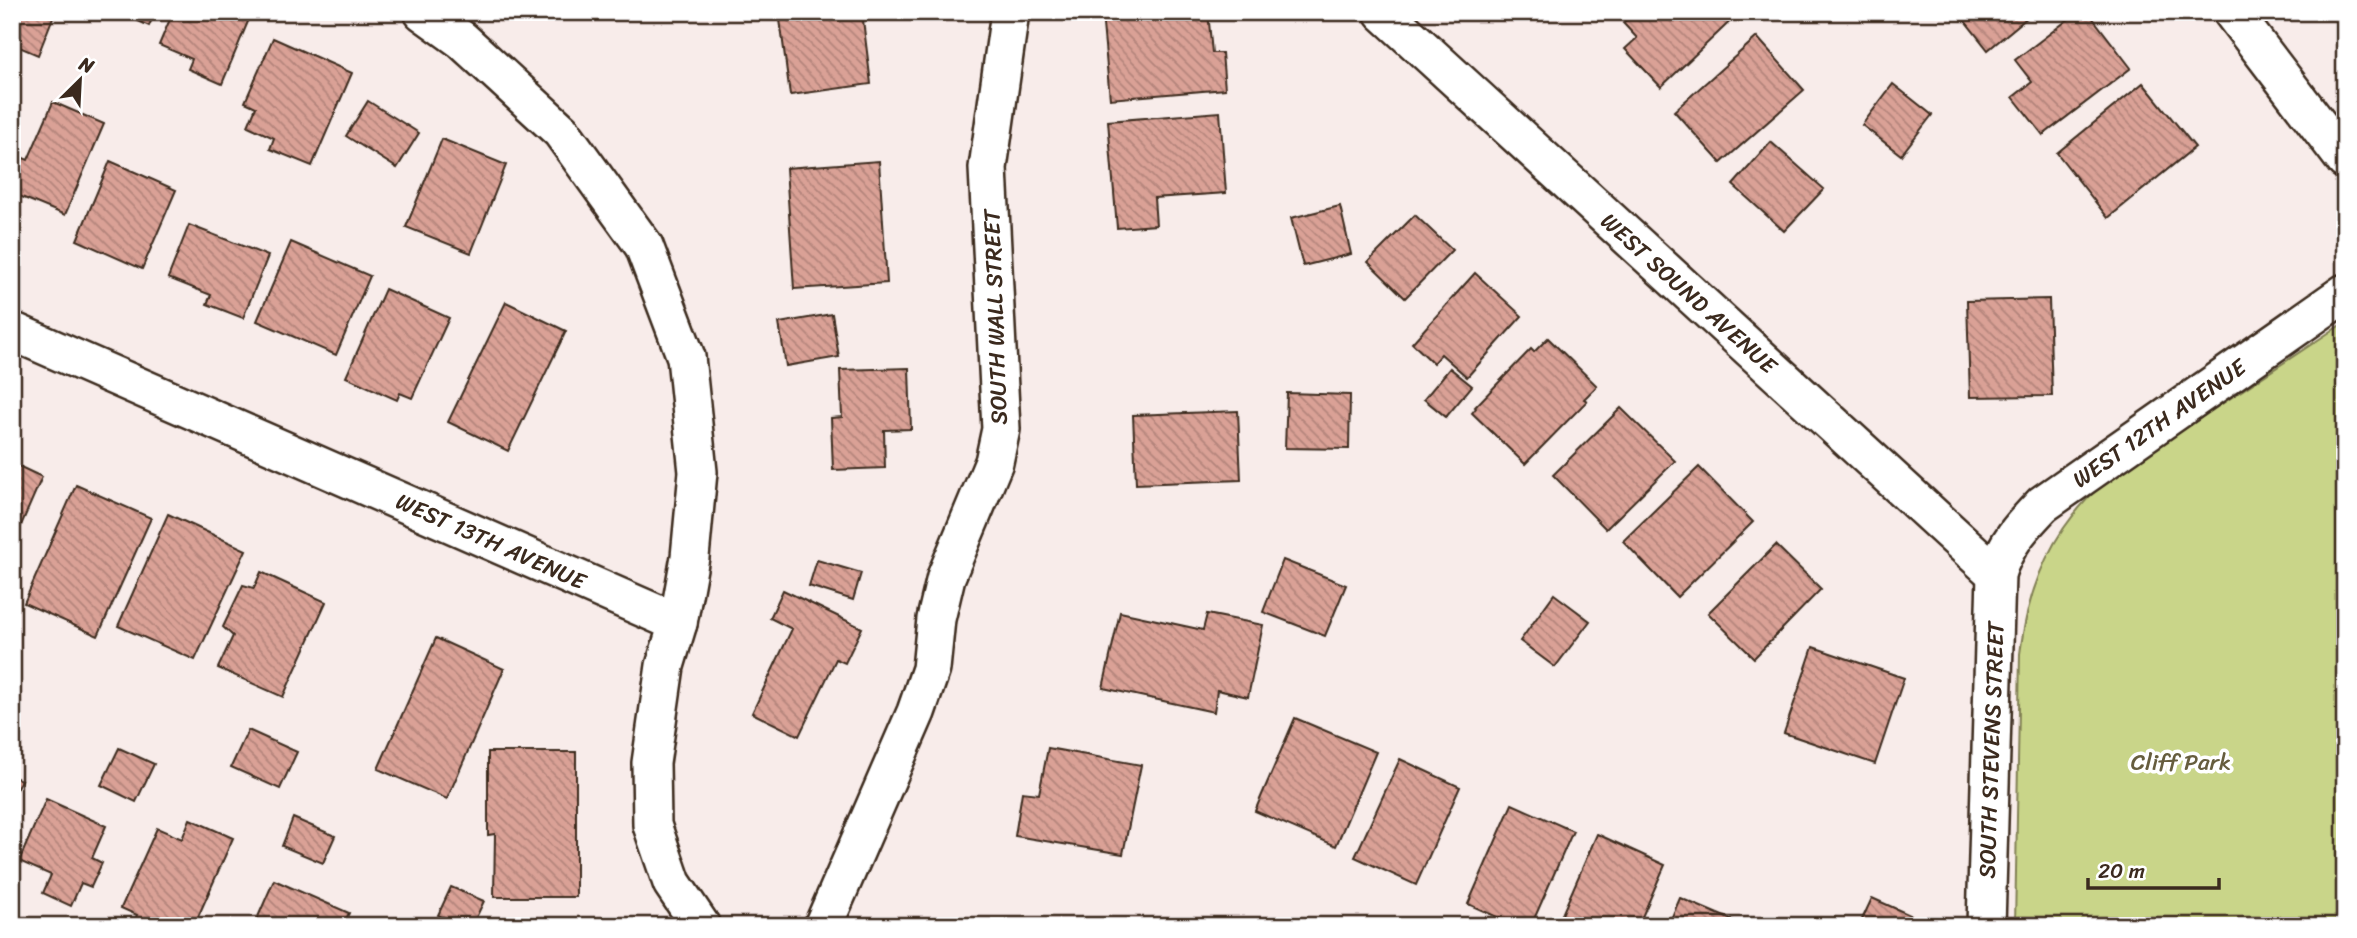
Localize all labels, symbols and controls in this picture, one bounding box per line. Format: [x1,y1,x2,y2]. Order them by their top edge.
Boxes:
north arrow [46,46,116,116]
text: N [73,47,100,83]
street label: WEST SOUND AVENUE [1591,202,1788,385]
street label: SOUTH WALL STREET [971,207,1020,425]
street label: WEST 12TH AVENUE [2063,347,2256,499]
street label: WEST 13TH AVENUE [389,481,594,602]
street label: SOUTH STEVENS STREET [1967,619,2017,879]
park label: Cliff Park [2131,742,2231,783]
scale bar [2088,847,2219,891]
text: 20 m [2098,852,2145,890]

